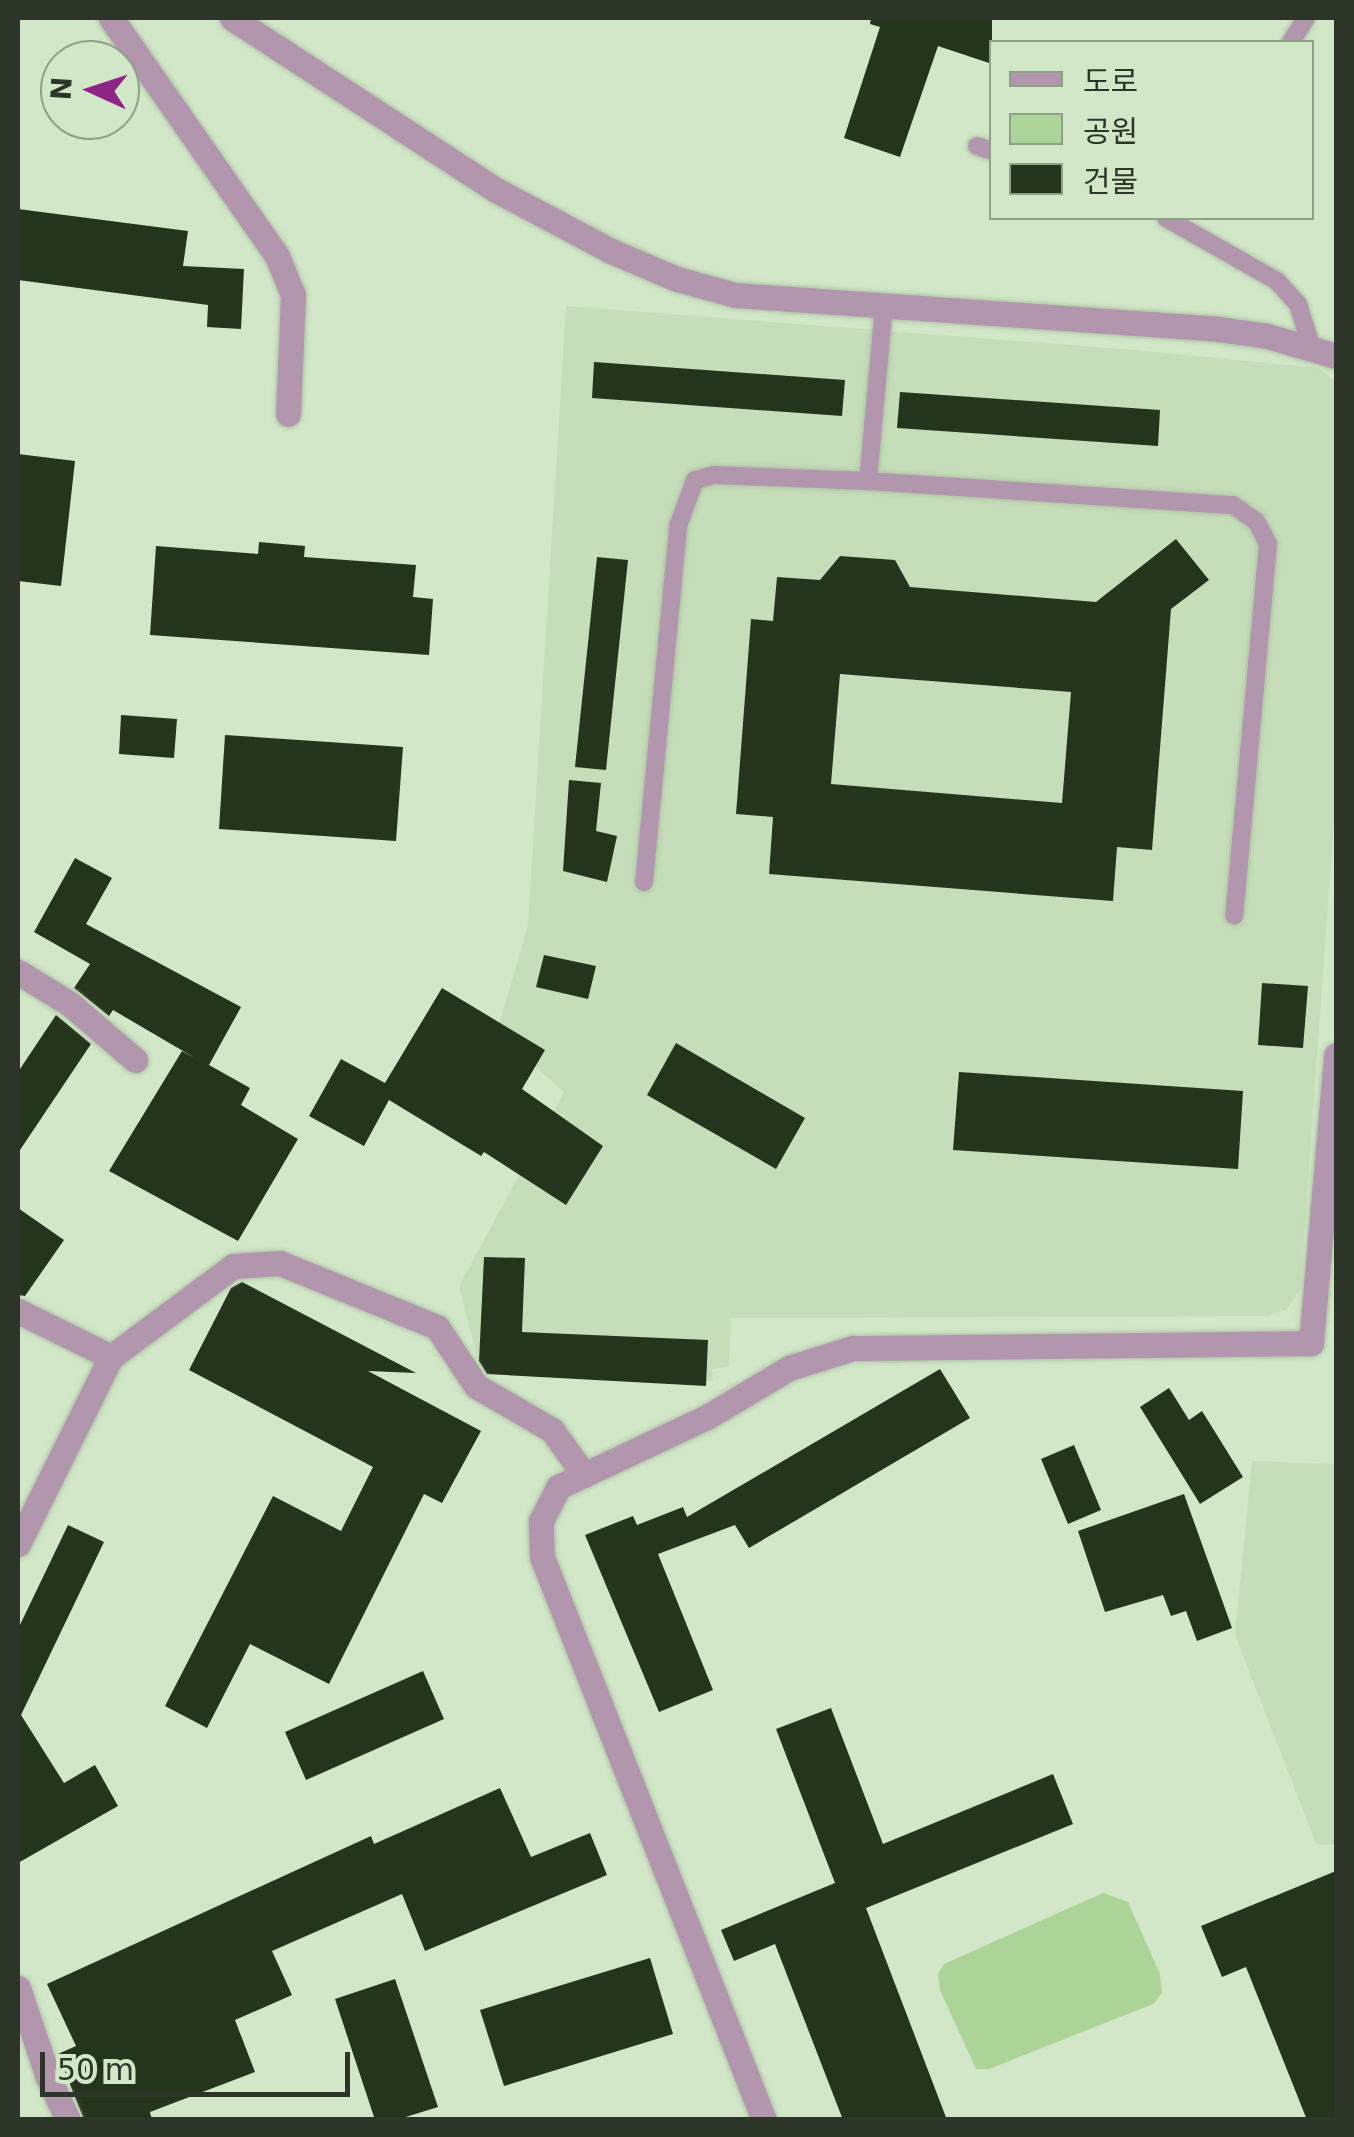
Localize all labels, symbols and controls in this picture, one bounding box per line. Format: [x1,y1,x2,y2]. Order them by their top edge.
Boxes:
north arrow [40,40,140,140]
legend [989,40,1314,220]
text: 도로 [1083,64,1138,99]
text: N [44,76,79,101]
text: 공원 [1083,114,1138,149]
text: 건물 [1083,164,1138,199]
scale bar [45,2032,355,2094]
text: 50 m [57,2052,134,2087]

